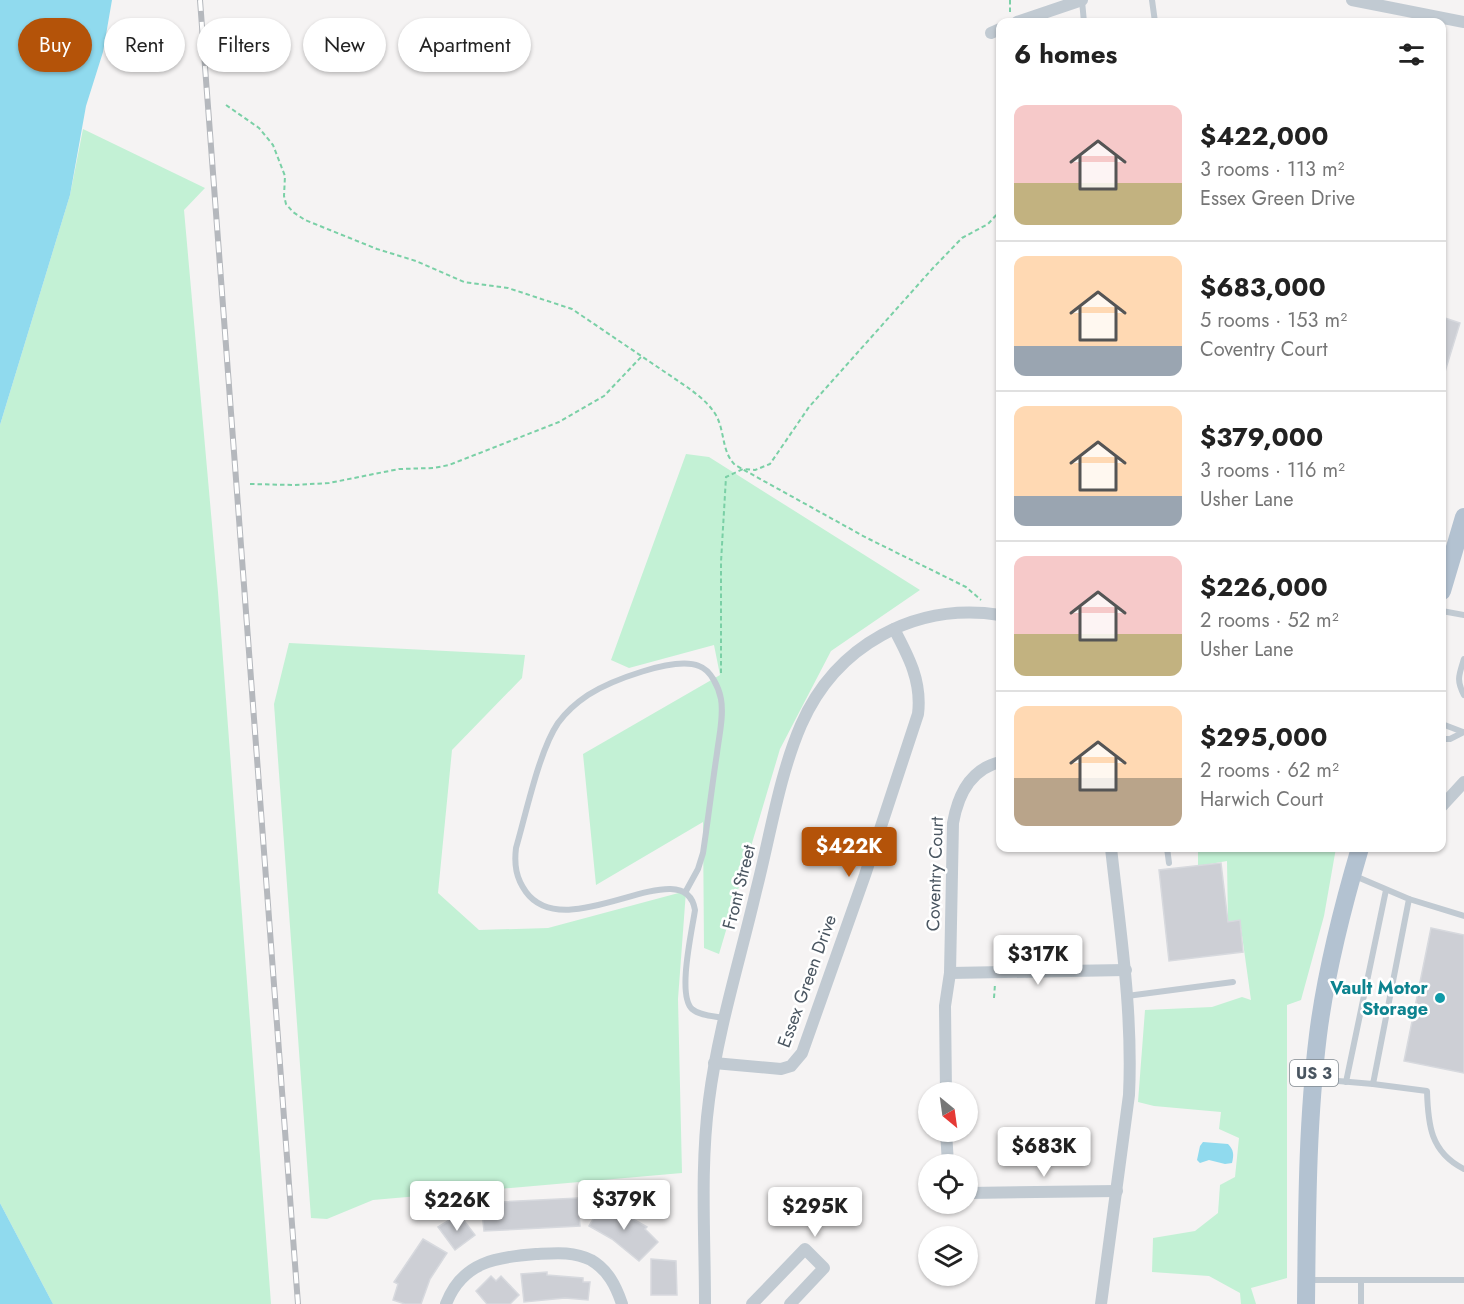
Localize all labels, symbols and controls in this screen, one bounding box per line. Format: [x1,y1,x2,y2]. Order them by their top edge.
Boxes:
chip: Buy [18,18,92,72]
chip: Rent [104,18,185,72]
chip: Filters [197,18,291,72]
chip: New [303,18,386,72]
chip: Apartment [398,18,531,72]
text: 6 homes [1014,35,1117,73]
icon: filters [1395,38,1428,71]
text: $422,000 [1200,117,1329,155]
icon: home [1062,129,1134,201]
text: 3 rooms · 113 m² [1200,155,1344,184]
text: Essex Green Drive [1200,184,1355,213]
text: $683,000 [1200,268,1326,306]
icon: home [1062,280,1134,352]
text: 5 rooms · 153 m² [1200,306,1347,335]
text: Coventry Court [1200,335,1327,364]
text: $379,000 [1200,418,1323,456]
icon: home [1062,430,1134,502]
text: 3 rooms · 116 m² [1200,456,1345,485]
text: Usher Lane [1200,485,1294,514]
text: $226,000 [1200,568,1328,606]
icon: home [1062,580,1134,652]
text: 2 rooms · 52 m² [1200,606,1339,635]
text: Usher Lane [1200,635,1294,664]
text: $295,000 [1200,718,1327,756]
icon: home [1062,730,1134,802]
text: 2 rooms · 62 m² [1200,756,1339,785]
text: Harwich Court [1200,785,1323,814]
street label: Coventry Court [920,816,950,932]
pin: $422K [807,827,891,878]
text: $422K [816,832,882,861]
street label: Front Street [716,841,762,932]
street label: Essex Green Drive [771,911,843,1051]
pin: $317K [996,935,1080,986]
text: $317K [1007,940,1069,969]
place label: Vault Motor Storage [1329,975,1429,1022]
marker: Vault Motor Storage [1433,991,1447,1005]
road number: US 3 [1290,1060,1338,1086]
north arrow [918,1082,978,1142]
map controls [918,1082,978,1286]
pin: $683K [1002,1127,1086,1178]
text: $683K [1012,1132,1076,1161]
button: locate [918,1154,978,1214]
pin: $379K [582,1180,666,1231]
pin: $226K [415,1181,499,1232]
text: $379K [592,1185,656,1214]
text: $226K [424,1186,490,1215]
pin: $295K [773,1187,857,1238]
text: $295K [782,1192,848,1221]
button: layers [918,1226,978,1286]

